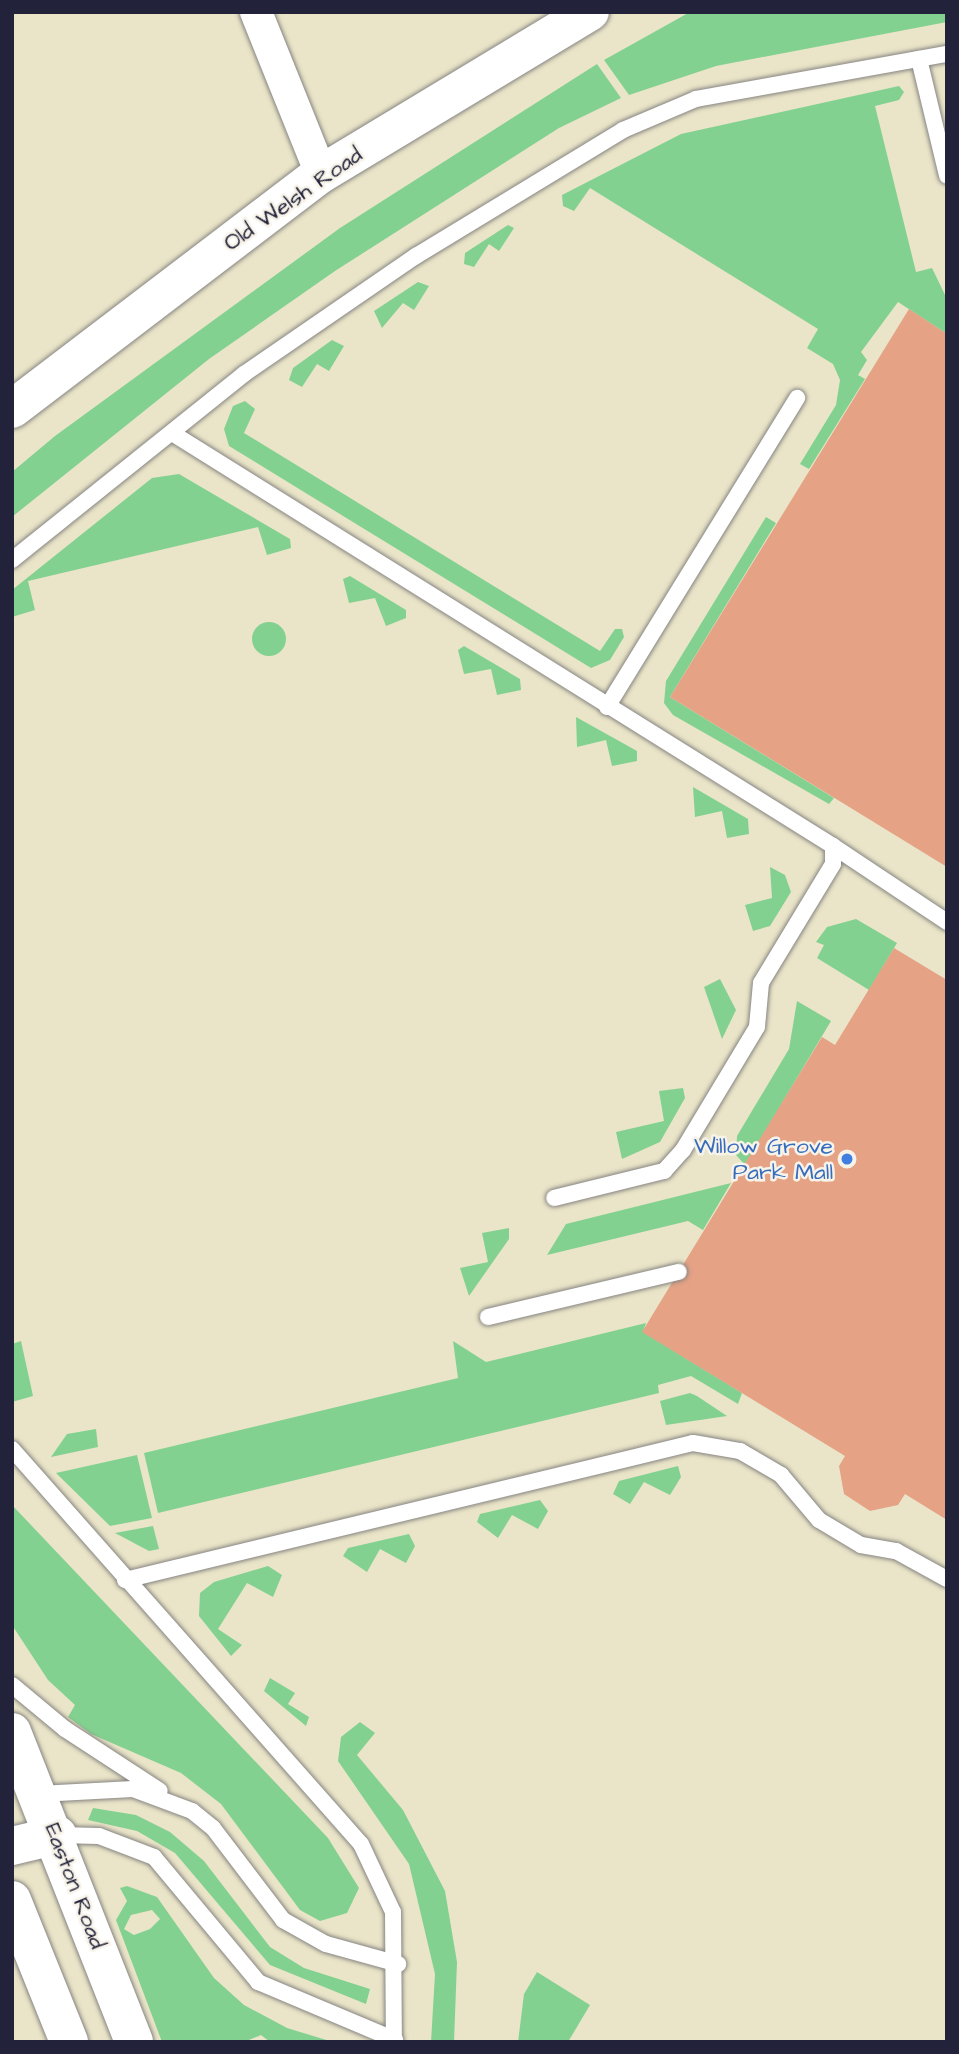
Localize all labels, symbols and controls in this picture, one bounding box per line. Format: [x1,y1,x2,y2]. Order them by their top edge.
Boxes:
street label: Old Welsh Road [218,141,368,257]
place label: Willow Grove Park Mall [694,1132,833,1186]
marker: Willow Grove Park Mall [839,1151,855,1167]
street label: Easton Road [38,1819,112,1953]

